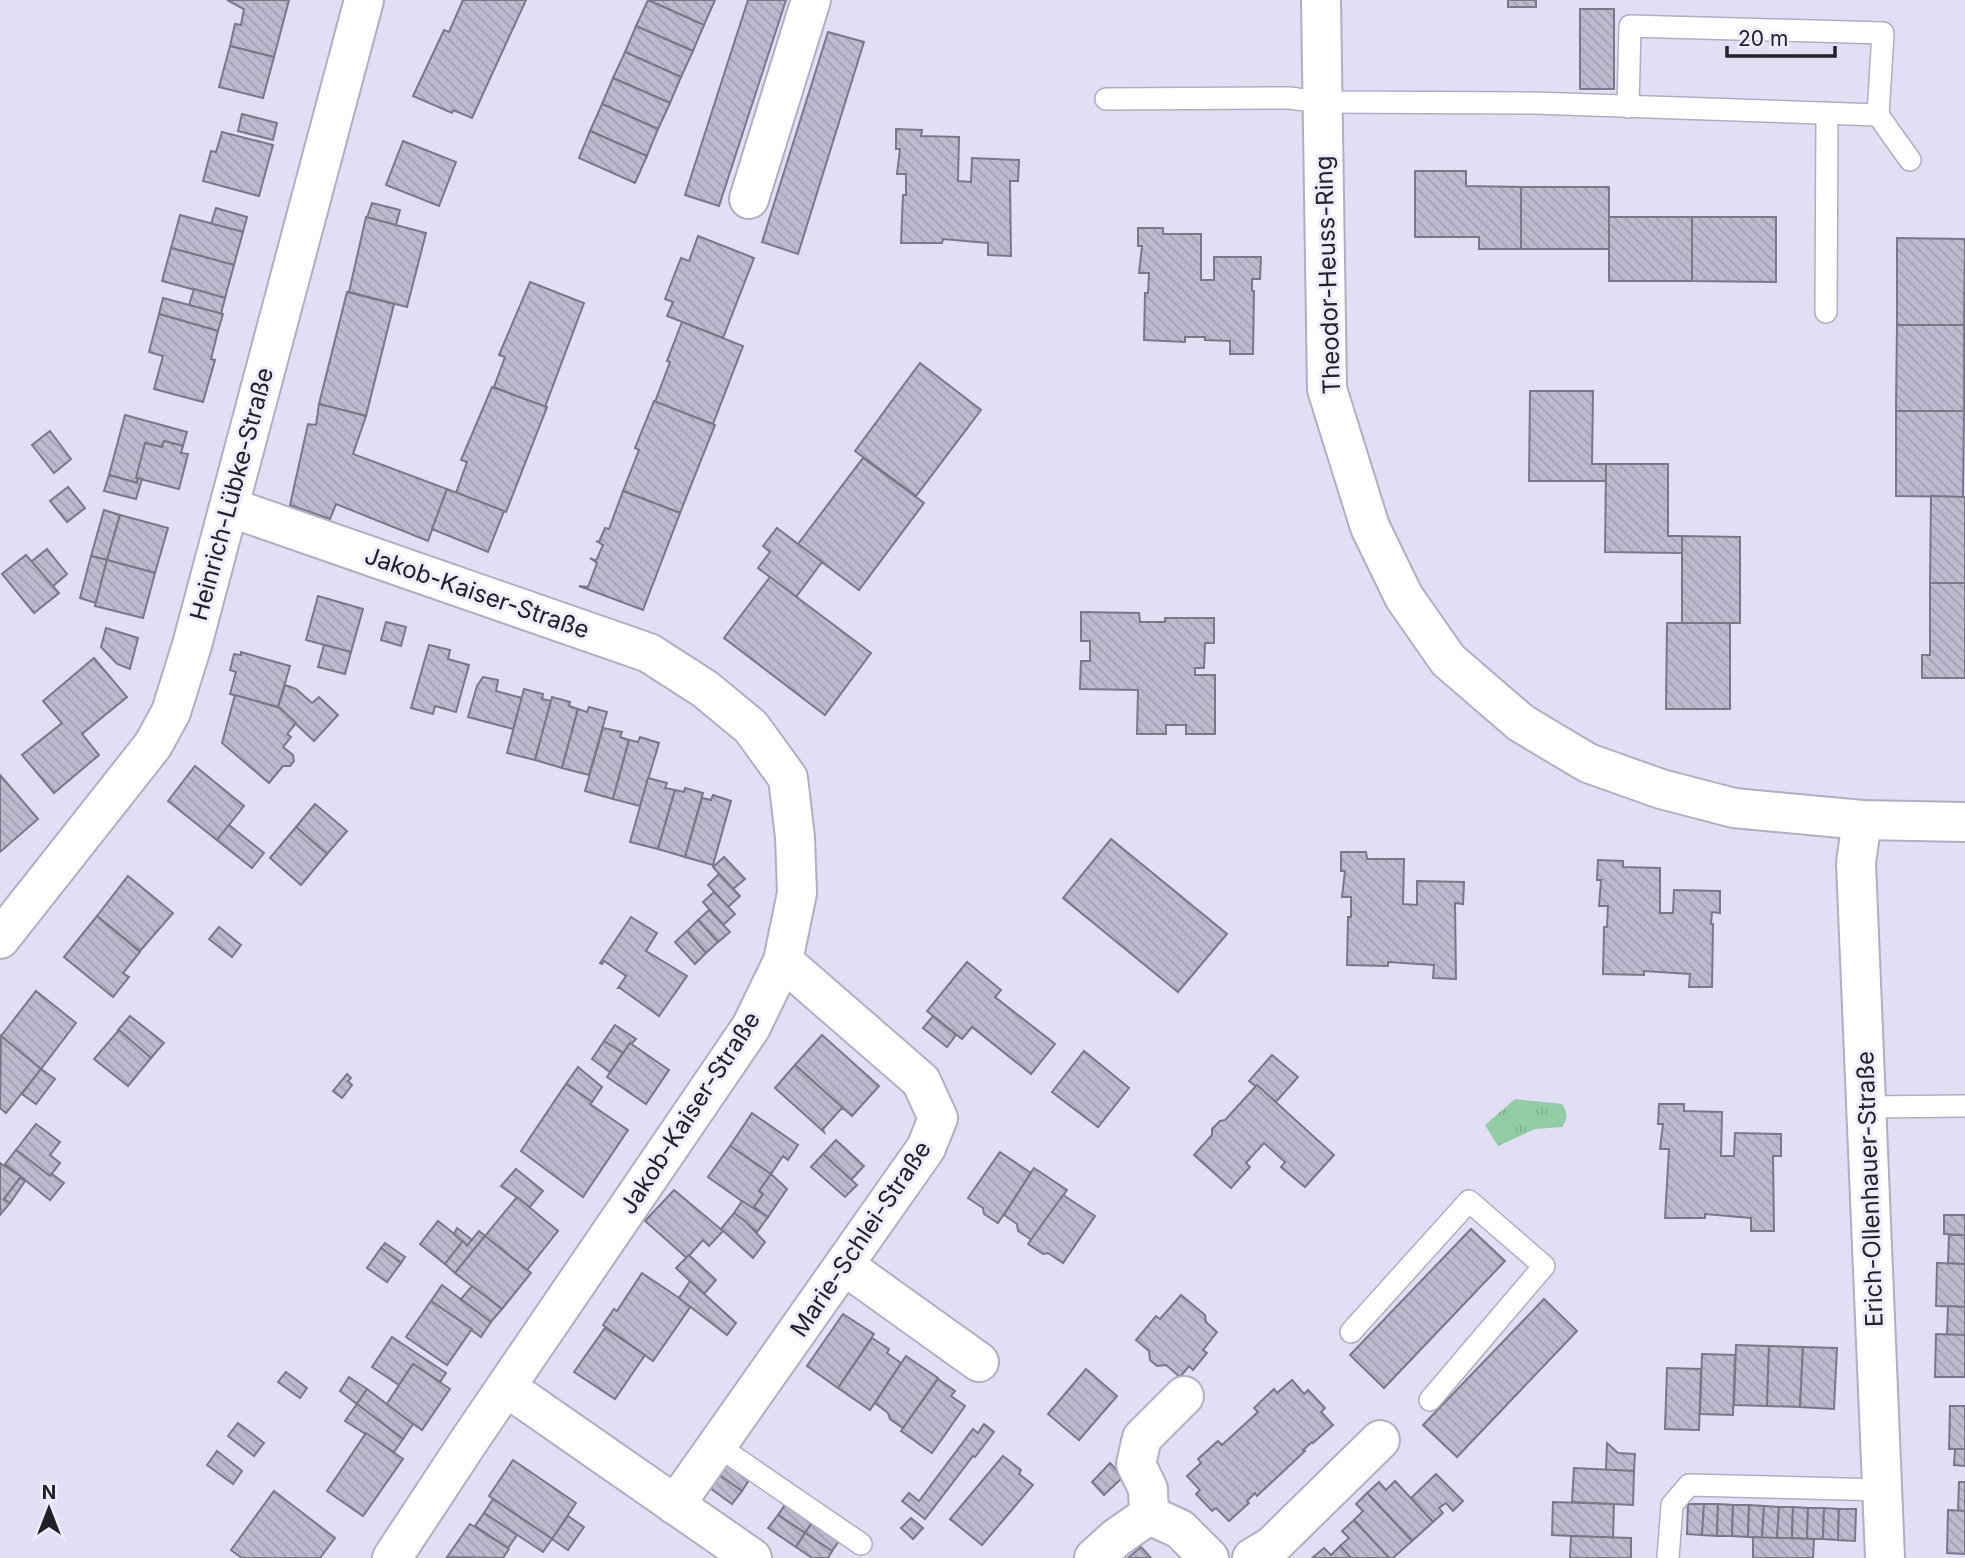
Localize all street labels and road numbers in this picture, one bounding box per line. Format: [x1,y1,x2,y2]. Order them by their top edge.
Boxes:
street label: Theodor-Heuss-Ring [1309,155,1346,395]
street label: Heinrich-Lübke-Straße [184,364,279,624]
street label: Jakob-Kaiser-Straße [361,540,593,645]
street label: Jakob-Kaiser-Straße [613,1006,766,1219]
street label: Erich-Ollenhauer-Straße [1850,1050,1889,1328]
street label: Marie-Schlei-Straße [784,1135,937,1342]

